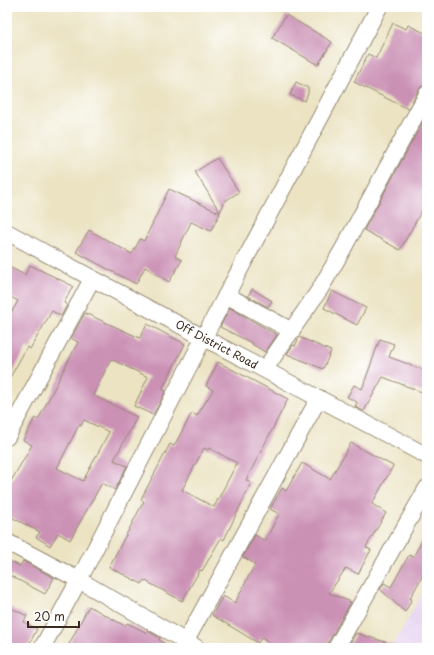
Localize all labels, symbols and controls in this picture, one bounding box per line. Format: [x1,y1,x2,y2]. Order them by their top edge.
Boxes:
street label: Off District Road [173,315,261,373]
scale bar [28,603,79,629]
text: 20 m [34,607,65,625]

